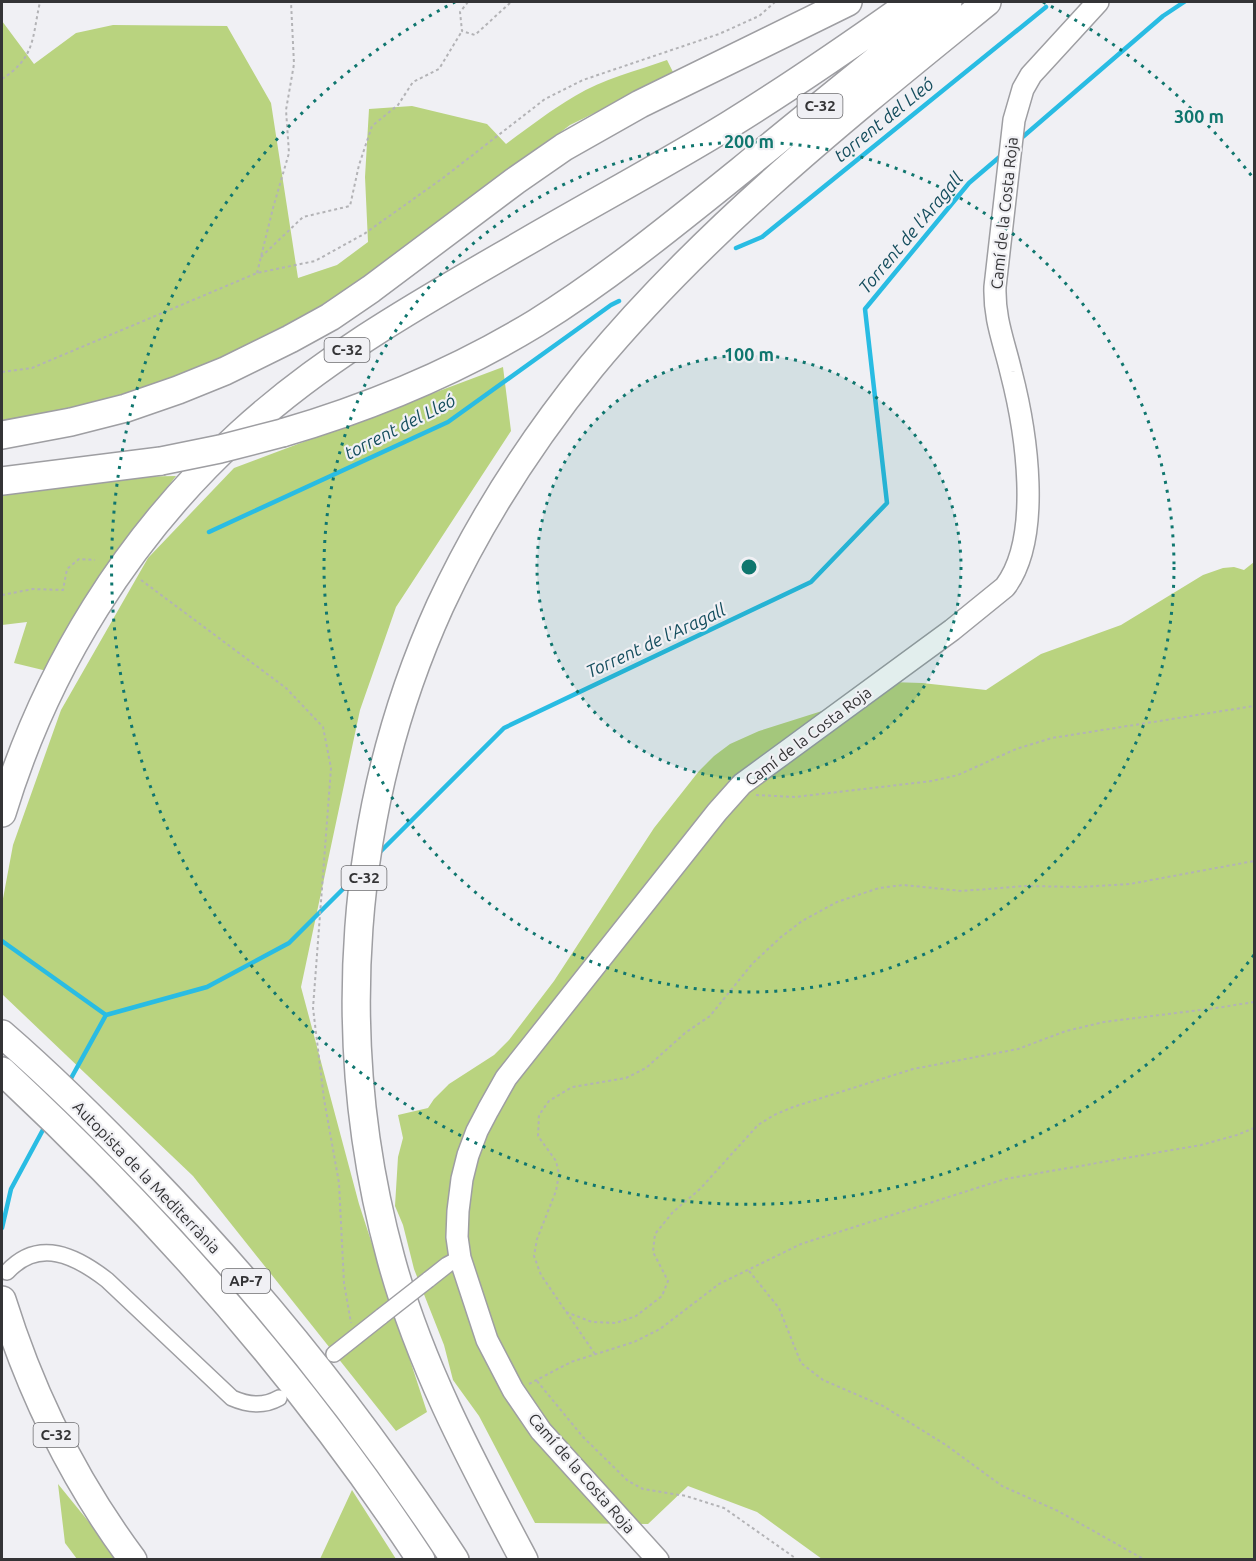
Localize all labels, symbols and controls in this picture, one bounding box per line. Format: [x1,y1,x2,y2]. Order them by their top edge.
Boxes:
water label: torrent del Lleó [830,73,937,165]
road number: C-32 [798,94,842,118]
text: 300 m [1174,106,1224,126]
text: 200 m [724,131,774,151]
street label: Camí de la Costa Roja [987,136,1021,290]
water label: Torrent de l'Aragall [854,168,967,297]
road number: C-32 [324,338,370,362]
text: 100 m [724,344,774,364]
water label: torrent del Lleó [341,389,459,463]
centre of rings [739,557,759,577]
water label: Torrent de l'Aragall [583,599,728,681]
street label: Camí de la Costa Roja [741,683,875,789]
road number: C-32 [342,866,386,890]
street label: Autopista de la Mediterrània [70,1097,224,1257]
road number: AP-7 [222,1269,270,1293]
street label: Camí de la Costa Roja [525,1409,639,1537]
road number: C-32 [34,1423,78,1447]

